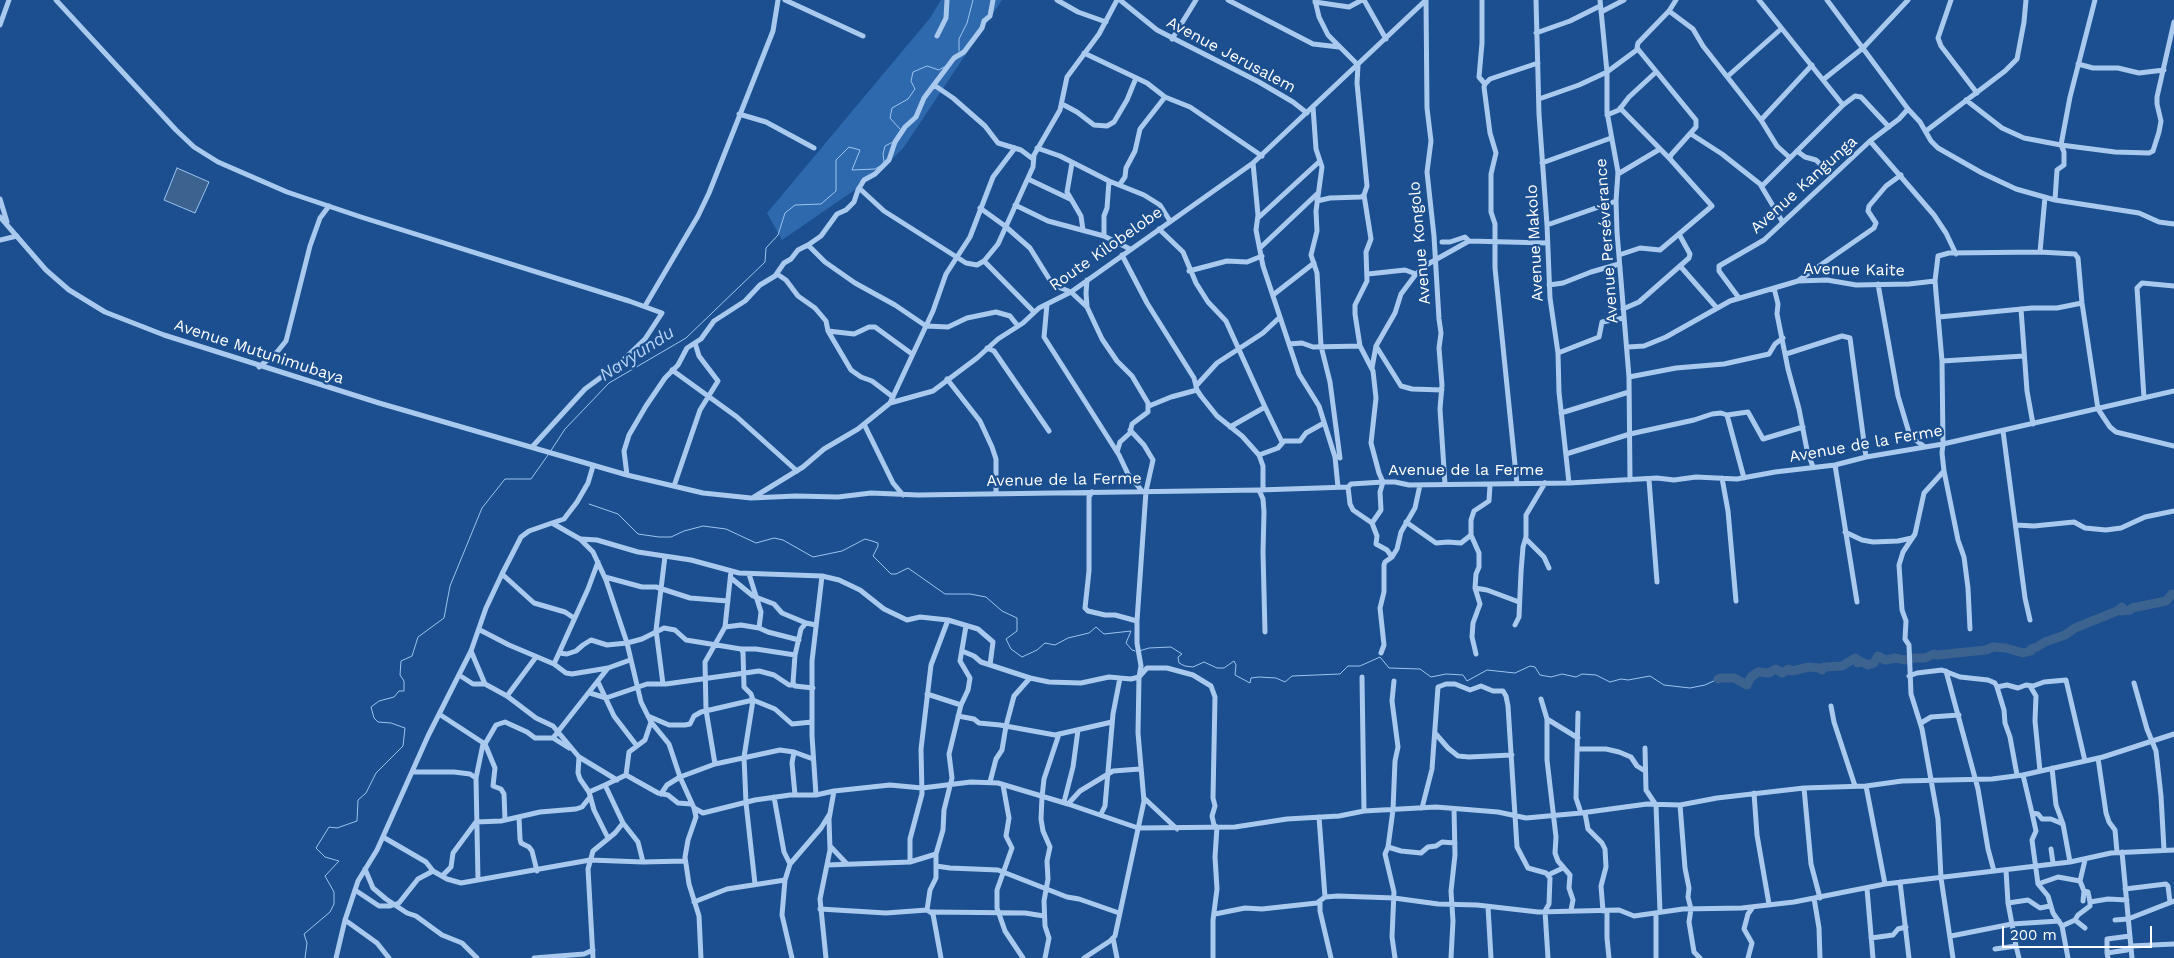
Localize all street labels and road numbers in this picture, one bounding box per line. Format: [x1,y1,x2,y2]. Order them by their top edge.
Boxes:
street label: Avenue Jerusalem [1163,13,1299,97]
street label: Avenue Kangunga [1747,132,1861,238]
street label: Avenue Persévérance [1592,158,1622,324]
street label: Avenue Kongolo [1405,180,1435,306]
street label: Avenue Makolo [1522,184,1548,302]
street label: Route Kilobelobe [1046,203,1166,295]
street label: Avenue Kaite [1803,260,1905,280]
street label: Avenue Mutunimubaya [172,316,346,388]
street label: Avenue de la Ferme [1788,421,1944,467]
street label: Avenue de la Ferme [1388,460,1544,480]
street label: Avenue de la Ferme [986,469,1142,491]

